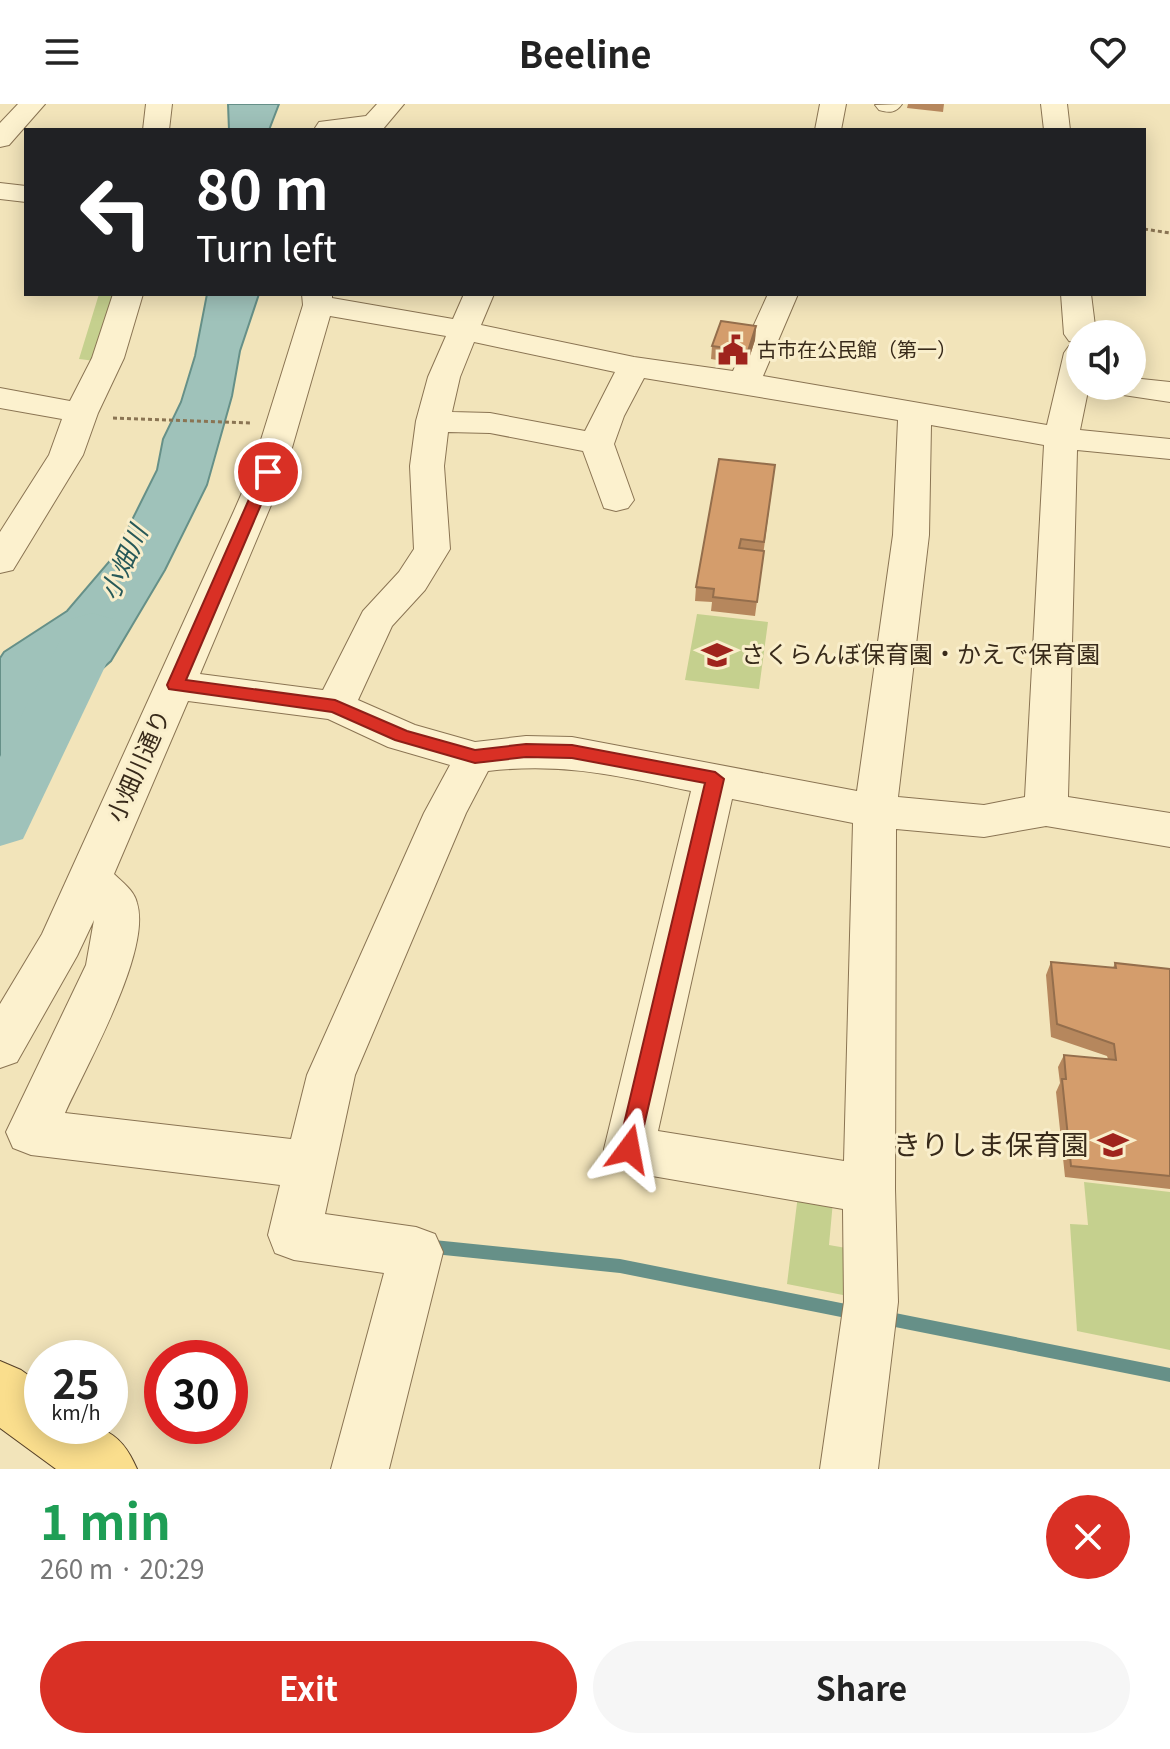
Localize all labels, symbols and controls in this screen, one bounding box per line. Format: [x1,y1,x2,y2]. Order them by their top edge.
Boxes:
text: Beeline [519,26,651,78]
icon: menu [40,30,84,74]
icon: heart [1086,30,1130,74]
text: 80 m [196,145,329,226]
icon: left [64,160,168,264]
text: Turn left [196,220,337,272]
map controls [1066,320,1146,400]
button: sound [1066,320,1146,400]
public building icon: 古市在公民館（第一） [716,333,750,367]
place label: 古市在公民館（第一） [757,334,957,363]
pin [234,438,302,506]
icon: arrive [246,450,290,494]
water label: 小畑川 [89,516,156,605]
place label: さくらんぼ保育園・かえで保育園 [741,635,1100,670]
school or university icon: さくらんぼ保育園・かえで保育園 [700,638,734,672]
street label: 小畑川通り [96,703,177,827]
position arrow [587,1107,671,1191]
place label: きりしま保育園 [893,1123,1089,1163]
school or university icon: きりしま保育園 [1096,1128,1130,1162]
speed limit sign: 30 [144,1340,248,1444]
text: 25 [52,1353,100,1411]
text: km/h [51,1397,101,1426]
text: 1 min [40,1484,171,1554]
button: close [1046,1495,1130,1579]
text: 260 m · 20:29 [40,1549,204,1586]
button: Exit [40,1641,577,1733]
button: Share [593,1641,1130,1733]

